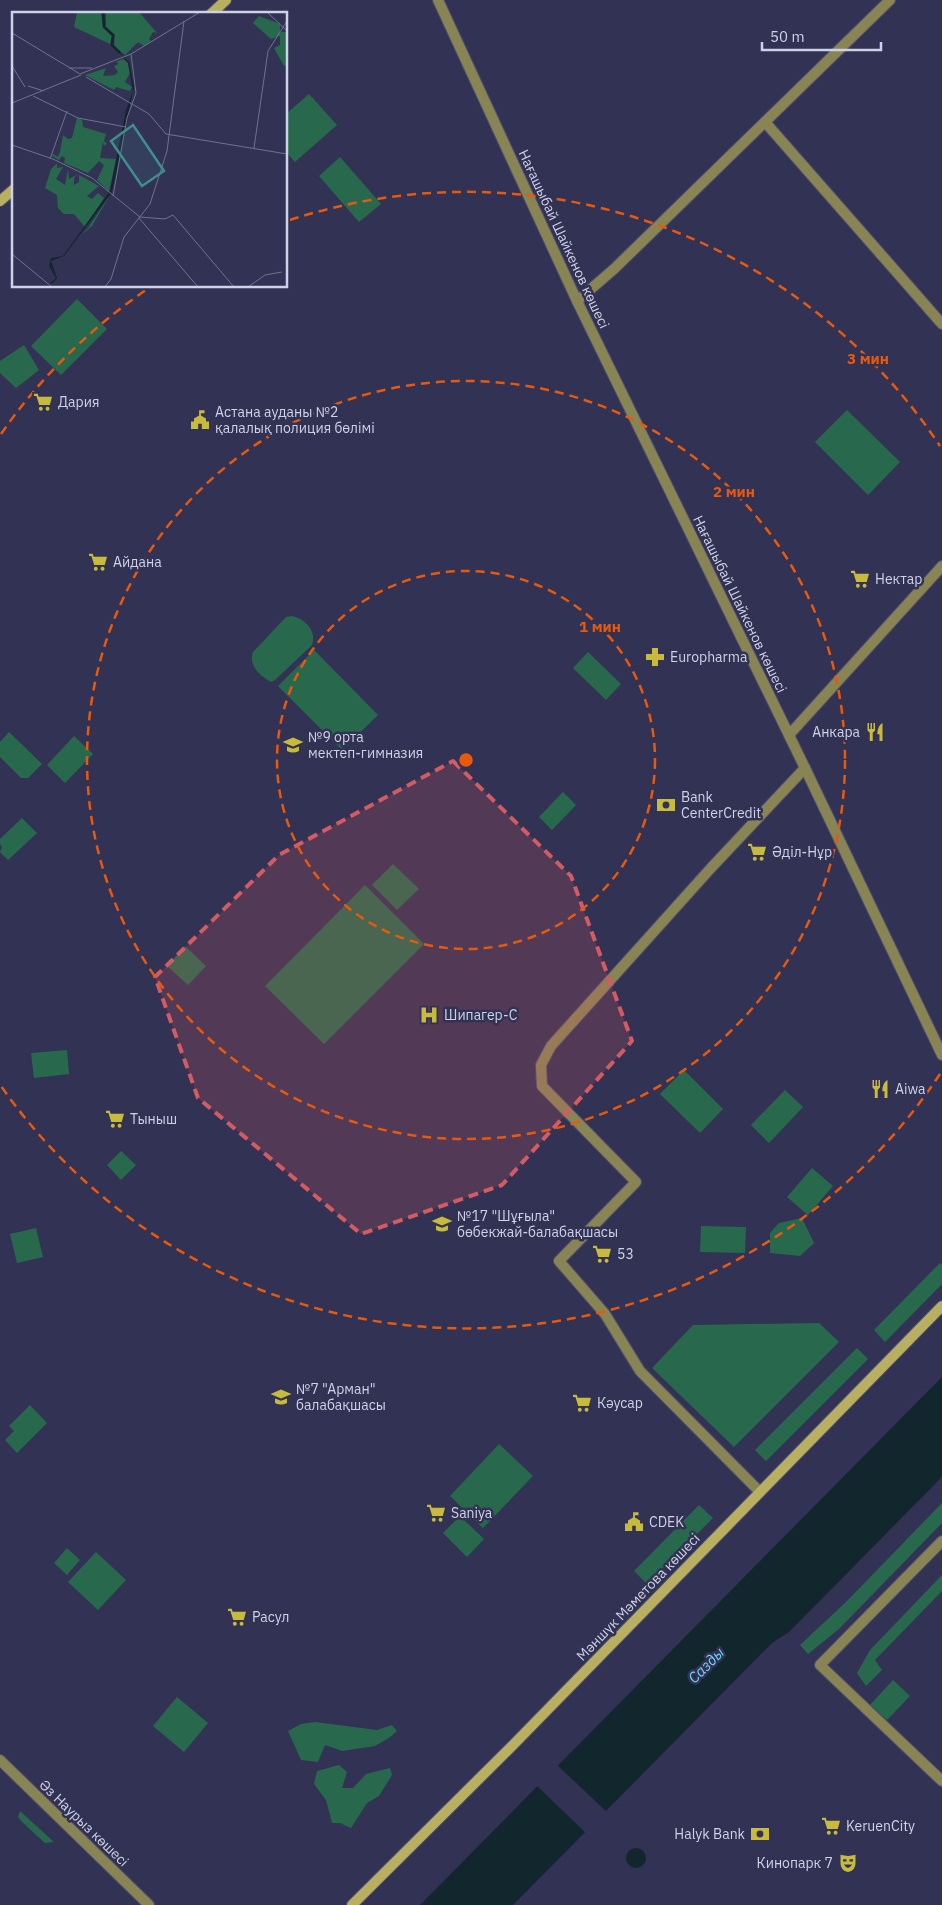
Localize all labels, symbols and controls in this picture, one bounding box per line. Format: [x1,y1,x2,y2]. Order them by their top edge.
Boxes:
inset map [12,12,288,288]
scale bar [762,20,881,52]
text: 50 m [770,27,805,46]
street label: Нағашыбай Шайкенов көшесі [515,147,613,331]
text: 3 мин [847,349,889,368]
supermarket icon: Дария [32,391,54,413]
place label: Дария [58,393,99,411]
place label: Астана ауданы №2 қалалық полиция бөлімі [215,403,375,437]
public building icon: Астана ауданы №2 қалалық полиция бөлімі [189,409,211,431]
text: 2 мин [713,482,755,501]
street label: Нағашыбай Шайкенов көшесі [689,512,791,696]
supermarket icon: Айдана [87,551,109,573]
place label: Айдана [113,553,162,571]
supermarket icon: Нектар [849,568,871,590]
place label: Нектар [875,570,922,588]
text: 1 мин [579,617,621,636]
pharmacy icon: Europharma [644,646,666,668]
place label: Europharma [670,648,748,666]
restaurant icon: Анкара [864,721,886,743]
place label: Анкара [812,723,861,741]
place label: №9 орта мектеп-гимназия [308,728,423,762]
school or university icon: №9 орта мектеп-гимназия [282,734,304,756]
centre of rings [457,751,475,769]
place label: Bank CenterCredit [681,788,761,822]
bank icon: Bank CenterCredit [655,794,677,816]
supermarket icon: Әділ-Нұр [746,841,768,863]
place label: Әділ-Нұр [772,843,832,861]
hospital icon: Шипагер-С [418,1004,440,1026]
place label: Шипагер-С [444,1006,518,1024]
restaurant icon: Aiwa [869,1078,891,1100]
place label: Aiwa [895,1080,926,1098]
supermarket icon: Тыныш [104,1108,126,1130]
place label: Тыныш [130,1110,177,1128]
place label: №17 "Шұғыла" бөбекжай-балабақшасы [457,1207,618,1241]
school or university icon: №17 "Шұғыла" бөбекжай-балабақшасы [431,1213,453,1235]
supermarket icon: 53 [591,1243,613,1265]
place label: 53 [617,1245,634,1263]
place label: №7 "Арман" балабақшасы [296,1380,386,1414]
school or university icon: №7 "Арман" балабақшасы [270,1386,292,1408]
supermarket icon: Кәусар [571,1392,593,1414]
place label: Кәусар [597,1394,643,1412]
supermarket icon: Saniya [425,1502,447,1524]
place label: Saniya [451,1504,493,1522]
public building icon: CDEK [623,1511,645,1533]
place label: CDEK [649,1513,684,1531]
street label: Мәншүк Мәметова көшесі [572,1530,704,1664]
supermarket icon: Расул [226,1606,248,1628]
place label: Расул [252,1608,290,1626]
water label: Сазды [684,1643,728,1687]
street label: Әз Наурыз көшесі [35,1776,133,1870]
supermarket icon: KeruenCity [820,1815,842,1837]
place label: KeruenCity [846,1817,915,1835]
bank icon: Halyk Bank [749,1823,771,1845]
place label: Halyk Bank [674,1825,746,1843]
theatre icon: Кинопарк 7 [837,1852,859,1874]
place label: Кинопарк 7 [757,1854,833,1872]

